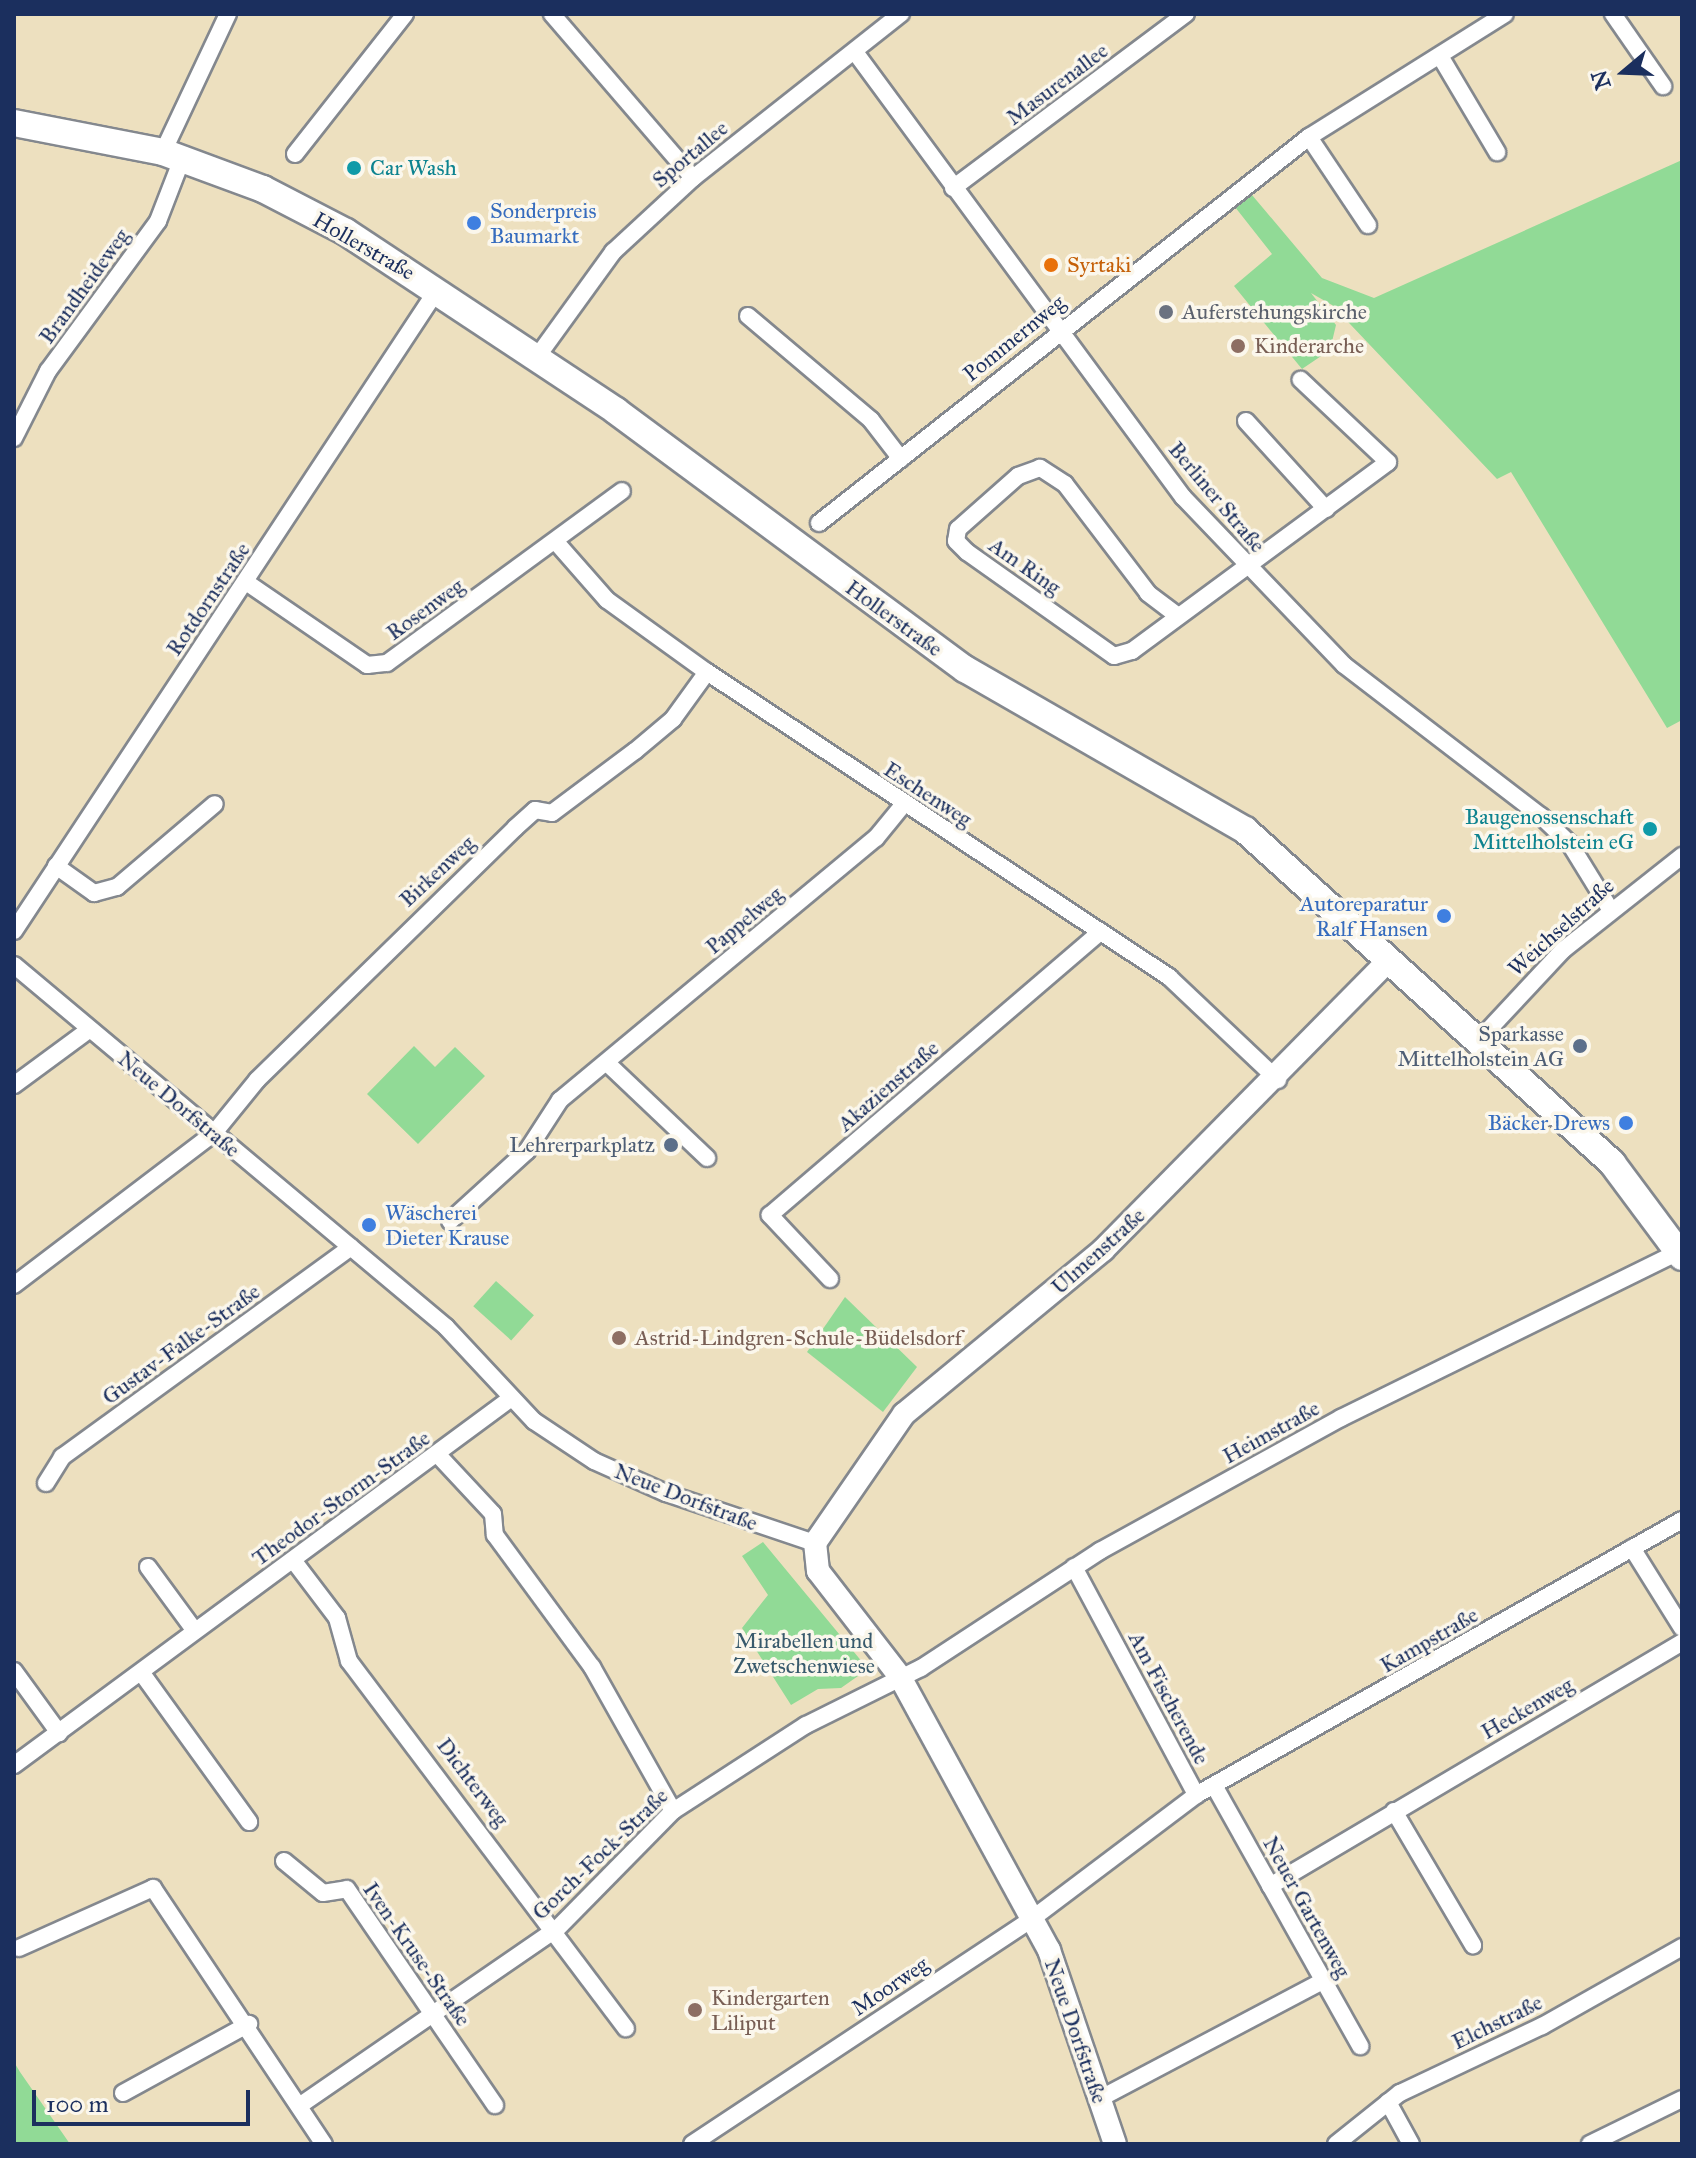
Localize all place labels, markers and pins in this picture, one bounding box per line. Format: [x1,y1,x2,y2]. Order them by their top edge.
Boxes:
place label: Car Wash [370,155,457,181]
marker: Car Wash [345,159,363,177]
place label: Sonderpreis Baumarkt [490,197,597,248]
marker: Sonderpreis Baumarkt [465,214,483,232]
place label: Syrtaki [1067,252,1131,278]
marker: Syrtaki [1042,256,1060,274]
place label: Auferstehungskirche [1182,299,1367,325]
marker: Auferstehungskirche [1157,303,1175,321]
place label: Kinderarche [1254,333,1364,359]
marker: Kinderarche [1229,337,1247,355]
place label: Baugenossenschaft Mittelholstein eG [1465,803,1634,854]
marker: Baugenossenschaft Mittelholstein eG [1641,820,1659,838]
place label: Autoreparatur Ralf Hansen [1300,890,1428,942]
marker: Autoreparatur Ralf Hansen [1435,907,1453,925]
place label: Sparkasse Mittelholstein AG [1397,1020,1564,1072]
marker: Sparkasse Mittelholstein AG [1571,1037,1589,1055]
place label: Bäcker Drews [1488,1110,1610,1136]
marker: Bäcker Drews [1617,1114,1635,1132]
place label: Lehrerparkplatz [509,1132,655,1158]
marker: Lehrerparkplatz [662,1136,680,1154]
place label: Wäscherei Dieter Krause [385,1199,509,1250]
marker: Wäscherei Dieter Krause [360,1216,378,1234]
place label: Astrid-Lindgren-Schule-Büdelsdorf [635,1325,962,1351]
marker: Astrid-Lindgren-Schule-Büdelsdorf [610,1329,628,1347]
place label: Kindergarten Liliput [711,1984,830,2036]
marker: Kindergarten Liliput [686,2001,704,2019]

